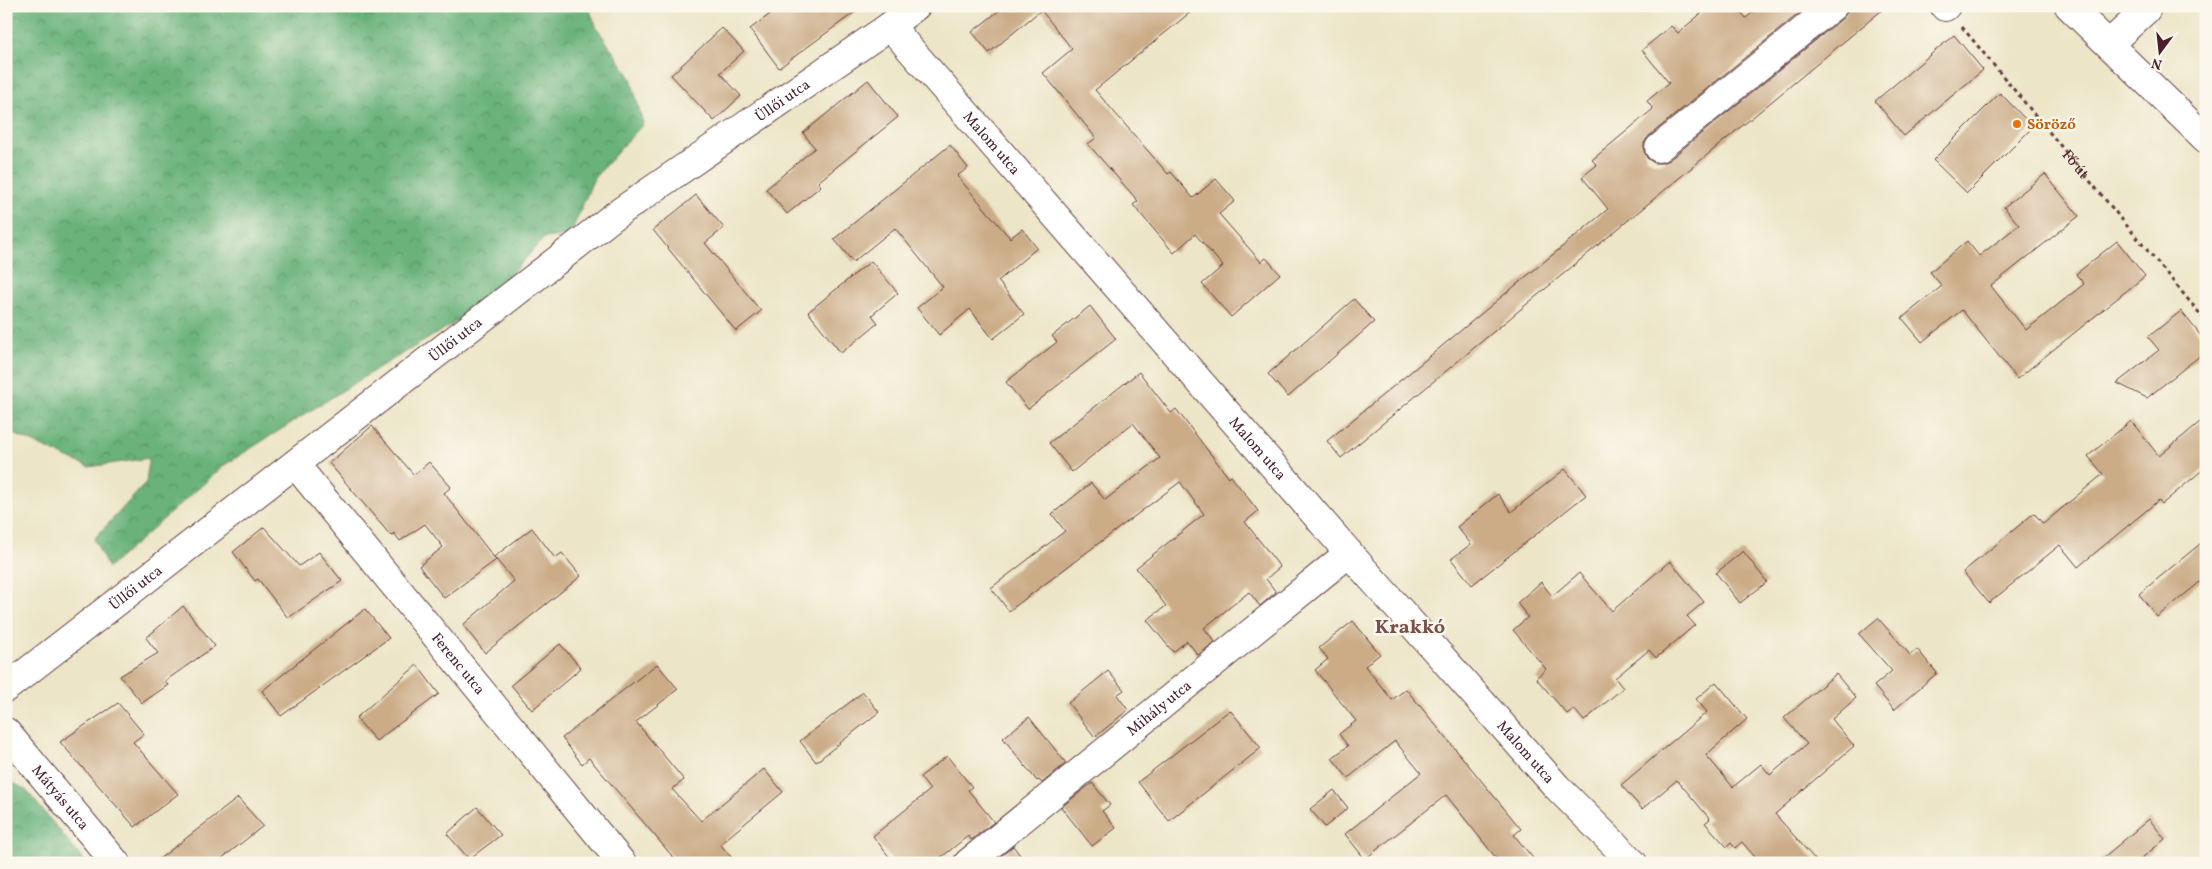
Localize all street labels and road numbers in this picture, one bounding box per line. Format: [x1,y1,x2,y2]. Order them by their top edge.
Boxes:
street label: Üllői utca [751,75,815,128]
street label: Malom utca [957,108,1024,180]
street label: Fő út [2056,146,2093,184]
street label: Üllői utca [425,313,487,368]
street label: Malom utca [1223,413,1290,486]
street label: Üllői utca [105,561,168,616]
street label: Ferenc utca [426,629,489,700]
street label: Mihály utca [1123,676,1197,742]
street label: Malom utca [1491,717,1558,789]
street label: Mátyás utca [26,761,93,835]

